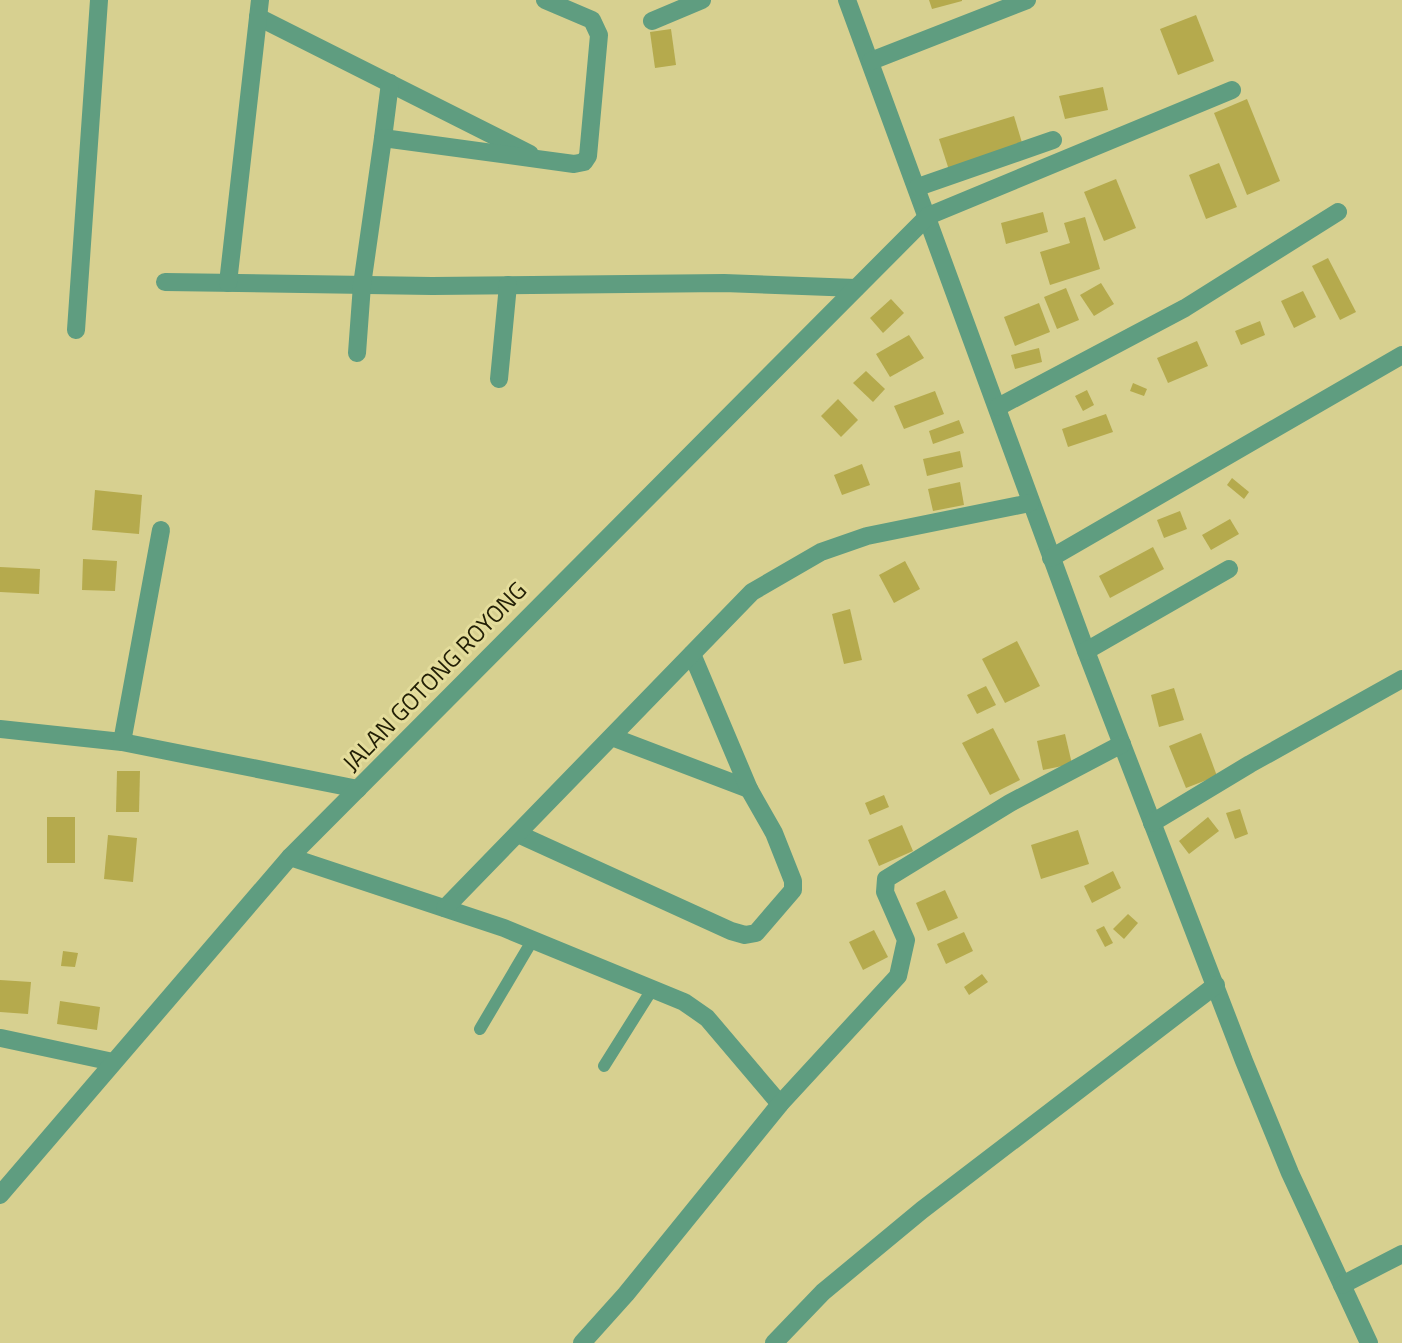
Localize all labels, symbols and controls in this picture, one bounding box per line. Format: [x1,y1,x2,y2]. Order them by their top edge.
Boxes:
street label: JALAN GOTONG ROYONG [334,573,534,779]

